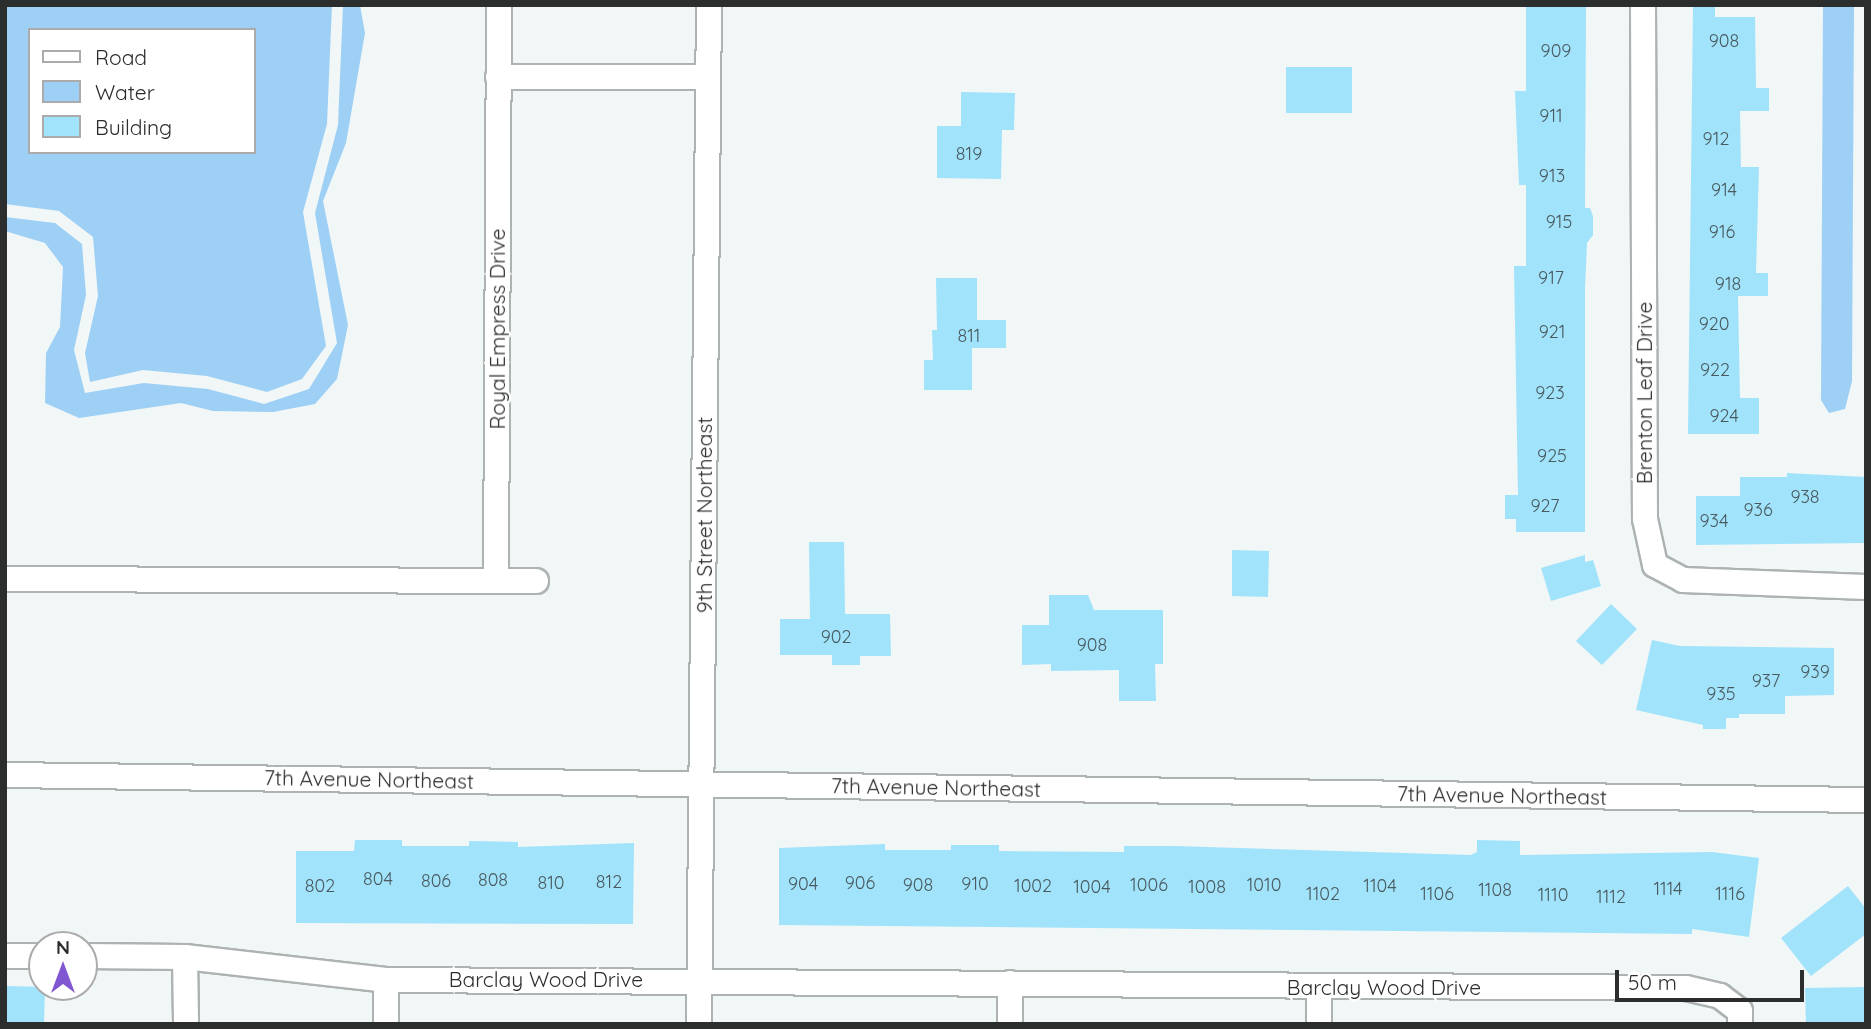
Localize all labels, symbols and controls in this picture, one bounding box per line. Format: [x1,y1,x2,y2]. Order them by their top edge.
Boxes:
legend [28,28,256,154]
house number: 908 [1709,30,1739,52]
house number: 909 [1541,40,1571,62]
text: Road [95,44,147,70]
text: Water [95,79,155,105]
house number: 911 [1539,105,1563,127]
text: Building [95,114,172,140]
house number: 912 [1703,128,1729,150]
house number: 819 [956,143,982,165]
house number: 913 [1539,165,1565,187]
house number: 914 [1711,179,1737,201]
house number: 915 [1546,211,1572,233]
house number: 916 [1709,221,1735,243]
street label: Royal Empress Drive [484,228,510,430]
house number: 917 [1538,267,1564,289]
house number: 918 [1715,273,1741,295]
street label: Brenton Leaf Drive [1631,302,1657,484]
house number: 920 [1699,313,1729,335]
house number: 921 [1539,321,1565,343]
house number: 811 [957,325,981,347]
house number: 922 [1700,359,1730,381]
house number: 923 [1535,382,1565,404]
house number: 924 [1709,405,1739,427]
street label: 9th Street Northeast [691,417,717,613]
house number: 925 [1537,445,1567,467]
house number: 938 [1790,486,1820,508]
house number: 927 [1531,495,1559,517]
house number: 936 [1743,499,1773,521]
house number: 934 [1700,510,1728,532]
house number: 902 [821,626,851,648]
house number: 908 [1077,634,1107,656]
house number: 939 [1800,661,1830,683]
house number: 937 [1752,670,1780,692]
house number: 935 [1706,683,1736,705]
street label: 7th Avenue Northeast [264,765,474,793]
street label: 7th Avenue Northeast [831,773,1041,801]
street label: 7th Avenue Northeast [1397,781,1607,809]
house number: 804 [363,868,393,890]
house number: 808 [478,869,508,891]
house number: 806 [421,870,451,892]
house number: 812 [596,871,622,893]
house number: 810 [537,872,565,894]
house number: 906 [845,872,875,894]
house number: 904 [788,873,818,895]
house number: 910 [961,873,989,895]
house number: 908 [903,874,933,896]
house number: 1006 [1130,874,1168,896]
house number: 1010 [1247,874,1281,896]
house number: 802 [305,875,335,897]
house number: 1002 [1014,875,1052,897]
house number: 1104 [1363,875,1397,897]
house number: 1004 [1073,876,1111,898]
house number: 1008 [1188,876,1226,898]
house number: 1114 [1653,878,1683,900]
house number: 1108 [1478,879,1512,901]
house number: 1102 [1306,883,1340,905]
house number: 1106 [1420,883,1454,905]
house number: 1116 [1715,883,1745,905]
house number: 1110 [1538,884,1568,906]
house number: 1112 [1596,886,1626,908]
north arrow [28,931,98,1001]
text: N [56,935,70,959]
scale bar [1619,956,1808,1000]
street label: Barclay Wood Drive [449,966,643,992]
text: 50 m [1628,969,1677,995]
street label: Barclay Wood Drive [1287,974,1481,1000]

